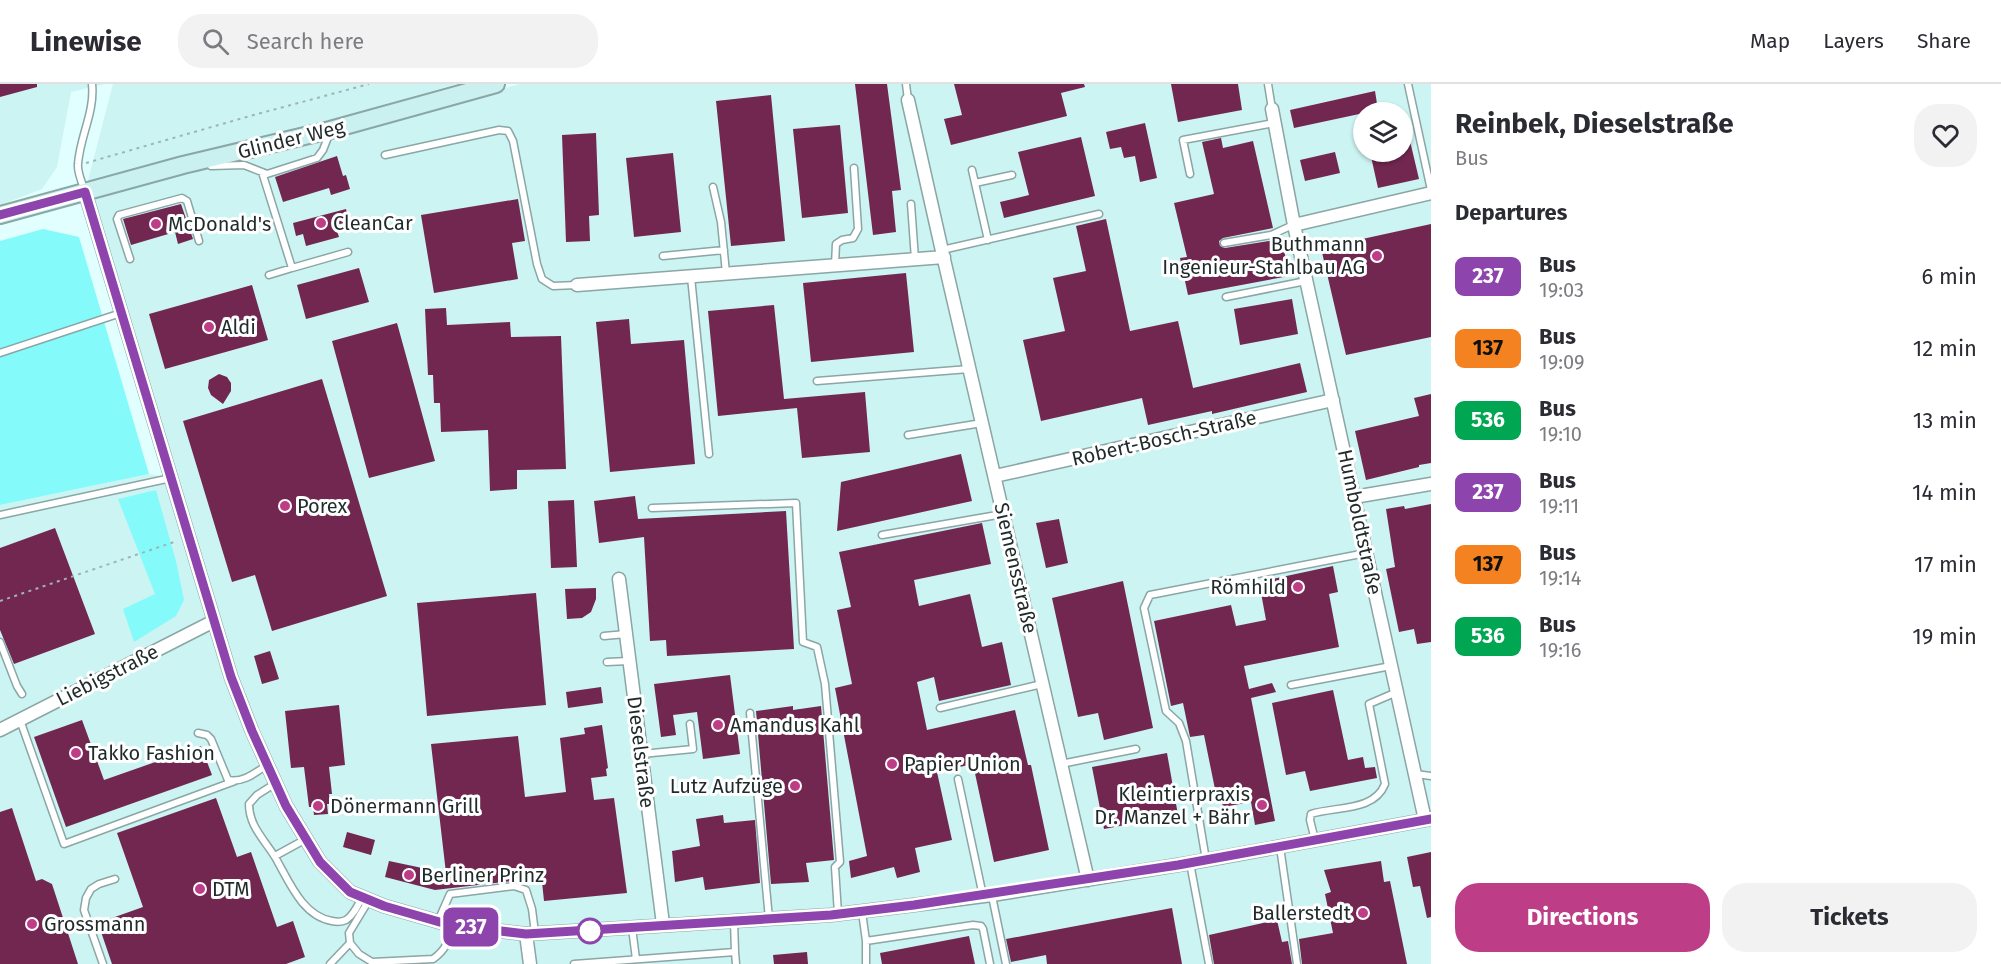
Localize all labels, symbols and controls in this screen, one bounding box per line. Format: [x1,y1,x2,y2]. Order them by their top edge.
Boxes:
search box [178,14,598,68]
text: Linewise [30,25,142,58]
icon: search [199,25,232,58]
text: Search here [247,28,364,55]
text: Map [1750,28,1790,54]
text: Layers [1823,28,1884,54]
text: Share [1917,28,1971,54]
map controls [1353,102,1413,162]
button: layers [1353,102,1413,162]
button: heart [1914,104,1977,167]
text: Reinbek, Dieselstraße [1455,107,1734,140]
street label: Glinder Weg [235,114,348,164]
text: Bus [1455,146,1488,170]
text: Departures [1455,199,1567,226]
place label: CleanCar [333,211,413,235]
place label: McDonald's [168,212,271,236]
marker: CleanCar [314,216,328,230]
marker: McDonald's [149,217,163,231]
place label: Buthmann Ingenieur-Stahlbau AG [1162,232,1365,279]
marker: Buthmann Ingenieur-Stahlbau AG [1370,249,1384,263]
text: Bus [1539,251,1576,278]
text: 237 [1472,263,1504,289]
text: 6 min [1921,263,1977,290]
text: 19:03 [1539,278,1584,302]
place label: Aldi [221,315,256,339]
marker: Aldi [202,320,216,334]
text: Bus [1539,323,1576,350]
text: 137 [1473,335,1503,361]
text: 12 min [1913,335,1977,362]
text: 19:09 [1539,350,1584,374]
text: Bus [1539,395,1576,422]
street label: Robert-Bosch-Straße [1069,405,1259,471]
text: 536 [1471,407,1505,433]
text: 13 min [1913,407,1977,434]
text: 19:10 [1539,422,1582,446]
street label: Humboldtstraße [1333,447,1387,597]
text: Bus [1539,467,1576,494]
text: 237 [1472,479,1504,505]
text: 14 min [1912,479,1977,506]
place label: Porex [297,494,348,518]
text: 19:11 [1539,494,1579,518]
marker: Porex [278,499,292,513]
street label: Siemensstraße [989,500,1043,636]
text: Bus [1539,539,1576,566]
text: 137 [1473,551,1503,577]
text: 17 min [1914,551,1977,578]
text: 19:14 [1539,566,1581,590]
place label: Römhild [1210,575,1286,599]
marker: Römhild [1291,580,1305,594]
text: Bus [1539,611,1576,638]
text: 536 [1471,623,1505,649]
text: 19 min [1912,623,1977,650]
text: 19:16 [1539,638,1581,662]
street label: Liebigstraße [52,639,162,711]
street label: Dieselstraße [622,695,660,809]
place label: Amandus Kahl [730,713,860,737]
marker: Amandus Kahl [711,718,725,732]
place label: Takko Fashion [88,741,215,765]
marker: Takko Fashion [69,746,83,760]
place label: Papier Union [904,752,1021,776]
marker: Papier Union [885,757,899,771]
place label: Lutz Aufzüge [670,774,783,798]
marker: Lutz Aufzüge [788,779,802,793]
place label: Kleintierpraxis Dr. Manzel + Bähr [1094,782,1250,829]
place label: Dönermann Grill [330,794,479,818]
marker: Kleintierpraxis Dr. Manzel + Bähr [1255,798,1269,812]
marker: Dönermann Grill [311,799,325,813]
place label: Berliner Prinz [421,863,544,887]
marker: Berliner Prinz [402,868,416,882]
place label: DTM [212,877,250,901]
marker: DTM [193,882,207,896]
button: Directions [1455,883,1710,952]
button: Tickets [1722,883,1977,952]
place label: Ballerstedt [1252,901,1352,925]
marker: Ballerstedt [1356,906,1370,920]
line badge: 237 [436,908,506,946]
place label: Grossmann [44,912,145,936]
text: 237 [455,914,487,940]
marker: Grossmann [25,917,39,931]
unlabelled marker [577,918,603,944]

